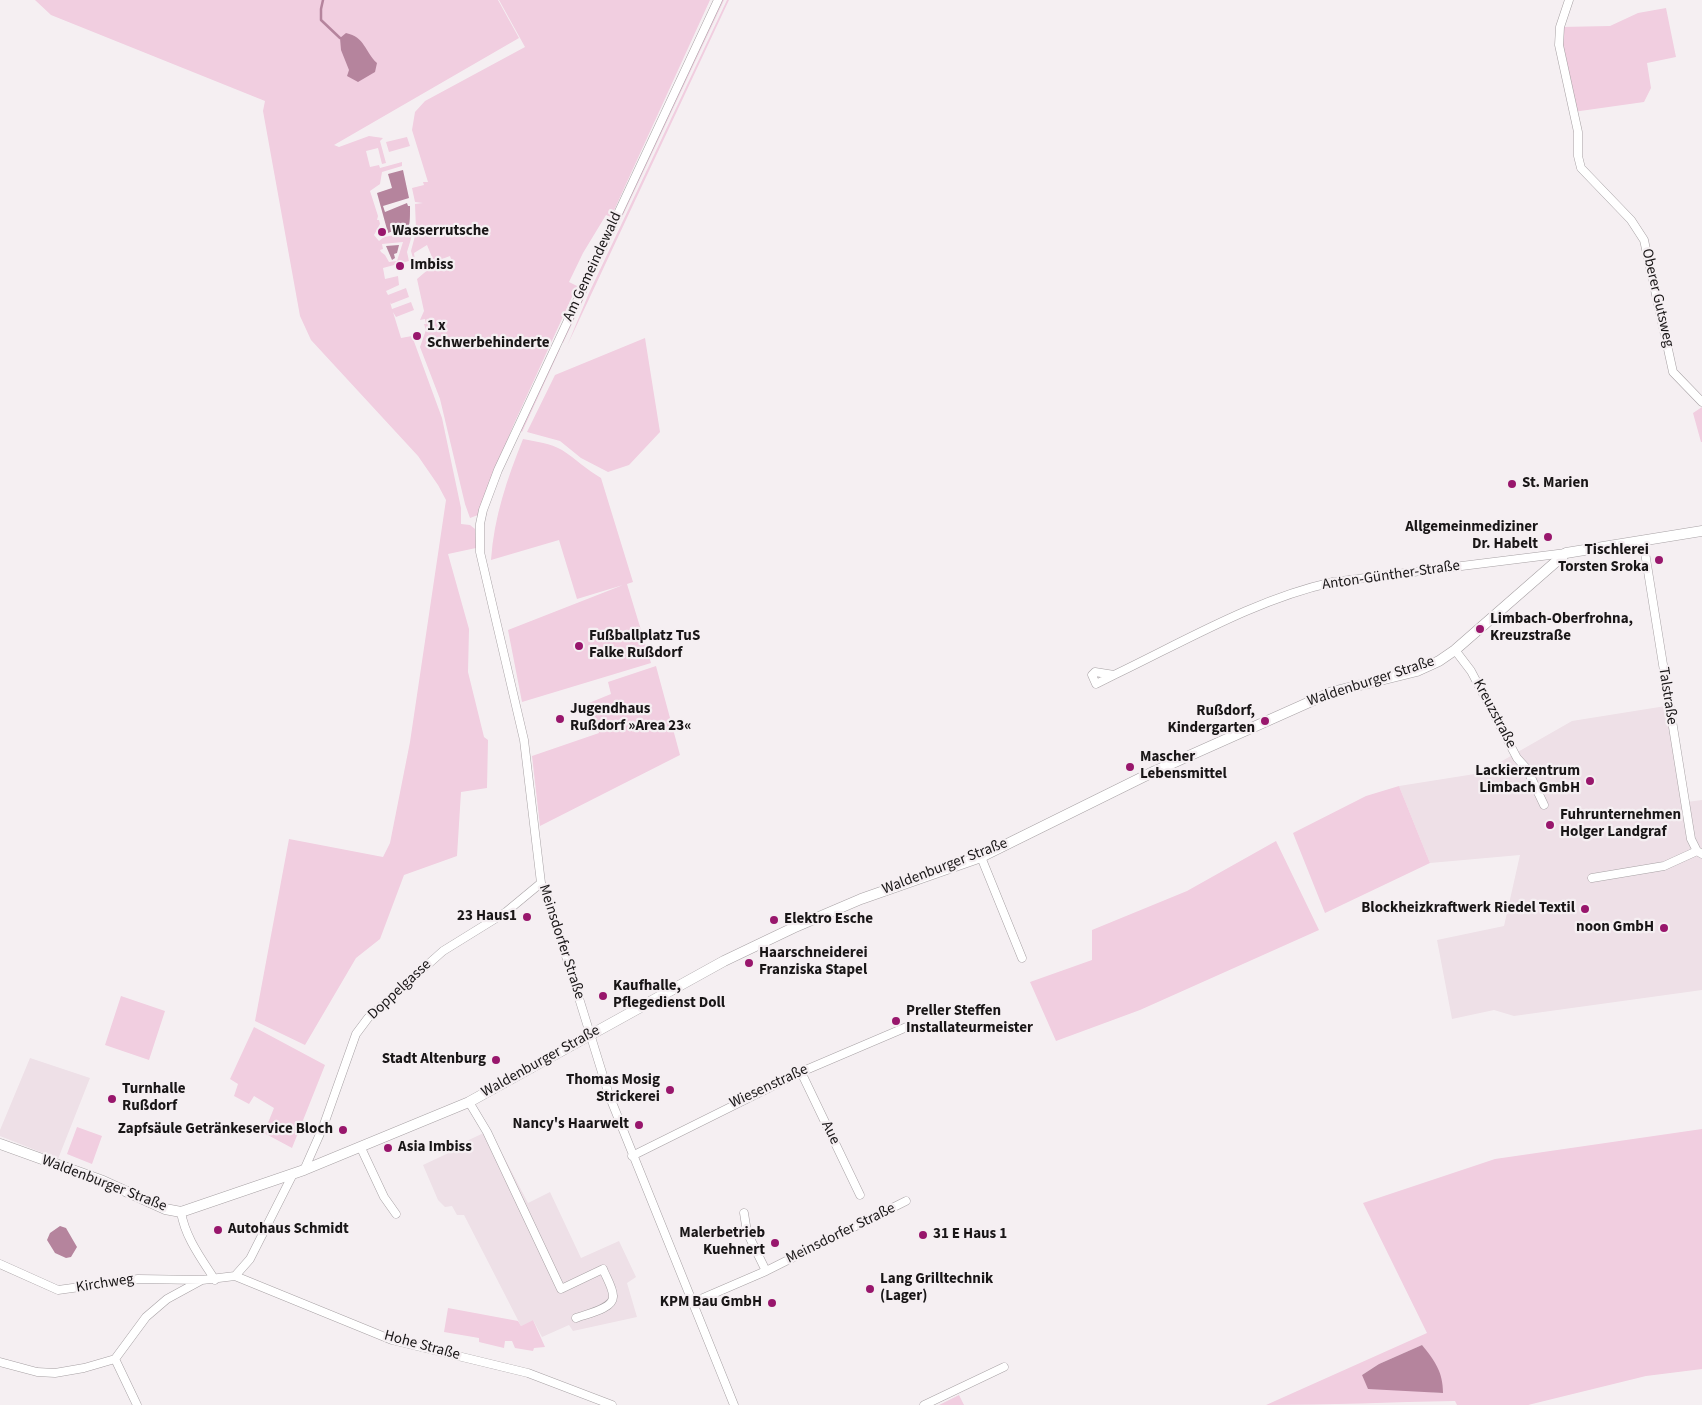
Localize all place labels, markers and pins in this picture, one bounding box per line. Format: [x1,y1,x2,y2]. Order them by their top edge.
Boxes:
place label: Wasserrutsche [392,223,489,241]
marker: Wasserrutsche [376,226,388,238]
place label: Imbiss [410,257,453,275]
marker: Imbiss [394,260,406,272]
place label: 1 x Schwerbehinderte [427,318,549,353]
marker: 1 x Schwerbehinderte [411,330,423,342]
place label: St. Marien [1522,475,1589,493]
marker: St. Marien [1506,478,1518,490]
place label: Allgemeinmediziner Dr. Habelt [1405,519,1538,554]
marker: Allgemeinmediziner Dr. Habelt [1542,531,1554,543]
place label: Tischlerei Torsten Sroka [1558,542,1649,577]
marker: Tischlerei Torsten Sroka [1653,554,1665,566]
place label: Limbach-Oberfrohna, Kreuzstraße [1490,611,1633,646]
marker: Limbach-Oberfrohna, Kreuzstraße [1474,623,1486,635]
place label: Fußballplatz TuS Falke Rußdorf [589,628,700,663]
marker: Fußballplatz TuS Falke Rußdorf [573,640,585,652]
place label: Jugendhaus Rußdorf »Area 23« [570,701,691,736]
place label: Rußdorf, Kindergarten [1167,703,1255,738]
marker: Jugendhaus Rußdorf »Area 23« [554,713,566,725]
marker: Rußdorf, Kindergarten [1259,715,1271,727]
place label: Mascher Lebensmittel [1140,749,1227,784]
marker: Mascher Lebensmittel [1124,761,1136,773]
place label: Lackierzentrum Limbach GmbH [1475,763,1580,798]
marker: Lackierzentrum Limbach GmbH [1584,775,1596,787]
place label: Fuhrunternehmen Holger Landgraf [1560,807,1681,842]
marker: Fuhrunternehmen Holger Landgraf [1544,819,1556,831]
place label: Blockheizkraftwerk Riedel Textil [1361,900,1575,918]
marker: Blockheizkraftwerk Riedel Textil [1579,903,1591,915]
place label: 23 Haus1 [457,908,517,926]
marker: 23 Haus1 [521,911,533,923]
place label: Elektro Esche [784,911,873,929]
marker: Elektro Esche [768,914,780,926]
place label: noon GmbH [1576,919,1654,937]
marker: noon GmbH [1658,922,1670,934]
place label: Haarschneiderei Franziska Stapel [759,945,868,980]
marker: Haarschneiderei Franziska Stapel [743,957,755,969]
place label: Kaufhalle, Pflegedienst Doll [613,978,725,1013]
marker: Kaufhalle, Pflegedienst Doll [597,990,609,1002]
place label: Preller Steffen Installateurmeister [906,1003,1033,1038]
marker: Preller Steffen Installateurmeister [890,1015,902,1027]
place label: Stadt Altenburg [382,1051,486,1069]
marker: Stadt Altenburg [490,1054,502,1066]
place label: Thomas Mosig Strickerei [566,1072,660,1107]
place label: Turnhalle Rußdorf [122,1081,186,1116]
marker: Thomas Mosig Strickerei [664,1084,676,1096]
marker: Turnhalle Rußdorf [106,1093,118,1105]
place label: Nancy's Haarwelt [513,1116,629,1134]
marker: Nancy's Haarwelt [633,1119,645,1131]
place label: Zapfsäule Getränkeservice Bloch [118,1121,333,1139]
marker: Zapfsäule Getränkeservice Bloch [337,1124,349,1136]
place label: Asia Imbiss [398,1139,472,1157]
marker: Asia Imbiss [382,1142,394,1154]
place label: Autohaus Schmidt [228,1221,349,1239]
marker: Autohaus Schmidt [212,1224,224,1236]
place label: Malerbetrieb Kuehnert [679,1225,765,1260]
place label: 31 E Haus 1 [933,1226,1007,1244]
marker: 31 E Haus 1 [917,1229,929,1241]
marker: Malerbetrieb Kuehnert [769,1237,781,1249]
place label: Lang Grilltechnik (Lager) [880,1271,993,1306]
marker: Lang Grilltechnik (Lager) [864,1283,876,1295]
place label: KPM Bau GmbH [660,1294,762,1312]
marker: KPM Bau GmbH [766,1297,778,1309]

